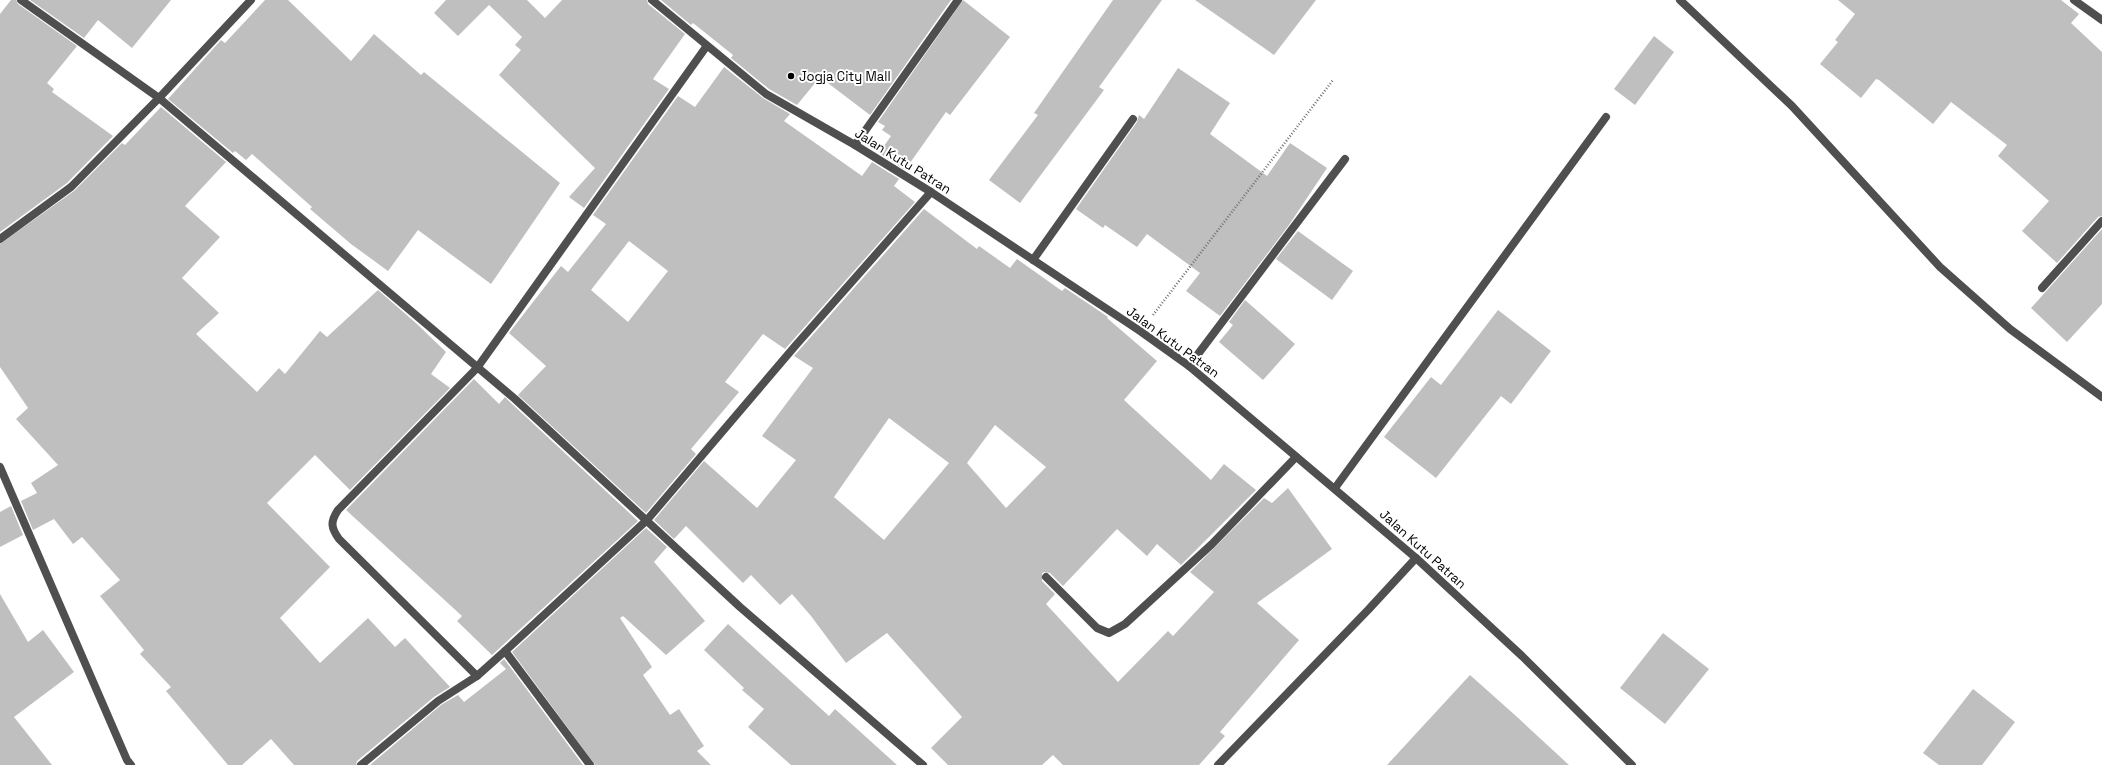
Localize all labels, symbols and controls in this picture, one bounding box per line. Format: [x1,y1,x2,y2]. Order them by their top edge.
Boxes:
place label: Jogja City Mall [799,68,891,85]
marker: Jogja City Mall [786,71,796,81]
street label: Jalan Kutu Patran [852,124,954,198]
street label: Jalan Kutu Patran [1123,303,1223,381]
street label: Jalan Kutu Patran [1376,506,1470,592]

